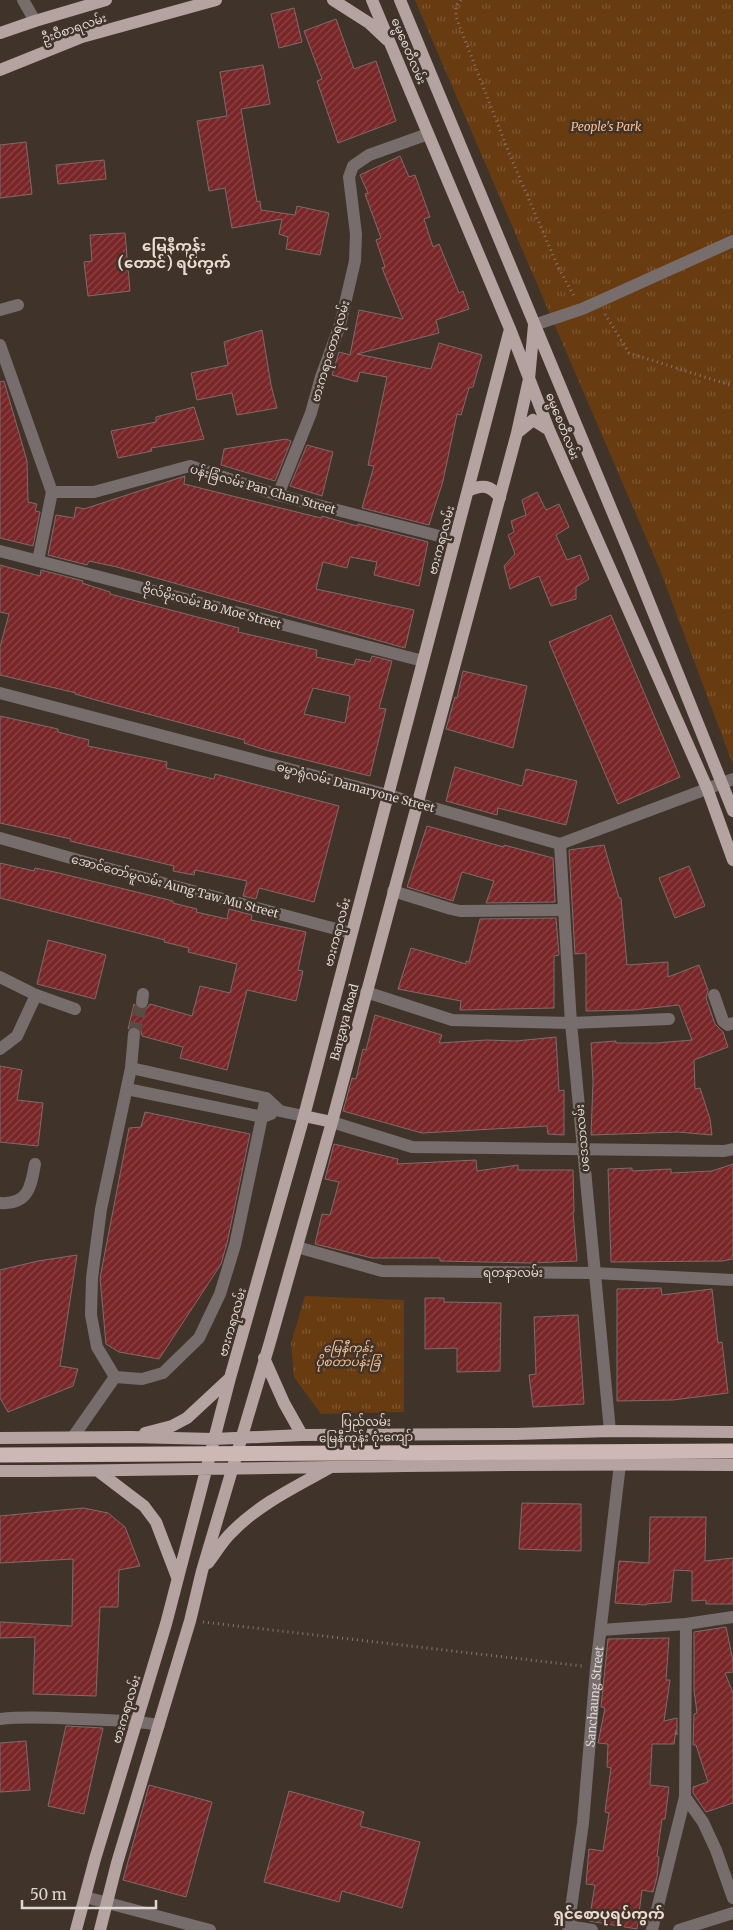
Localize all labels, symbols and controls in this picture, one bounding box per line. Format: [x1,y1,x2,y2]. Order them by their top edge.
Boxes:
street label: ဦးဝီစာရလမ်း [39,9,109,49]
street label: ဓမ္မစေတီလမ်း [385,15,431,88]
park label: People's Park [571,119,642,134]
district label: မြေနီကုန်း (တောင်) ရပ်ကွက် [117,236,231,275]
street label: ဗားကရာတောရလမ်း [306,298,355,404]
street label: ဓမ္မစေတီလမ်း [540,390,584,463]
street label: ပန်းခြံလမ်း Pan Chan Street [188,460,338,520]
street label: ဗားကရာလမ်း [424,504,460,577]
street label: ဗိုလ်မိုးလမ်း Bo Moe Street [140,579,284,635]
street label: ဓမ္မာရုံလမ်း Damaryone Street [274,758,437,819]
street label: အောင်တော်မူလမ်း Aung Taw Mu Street [69,850,281,924]
street label: ဗားကရာလမ်း [320,896,356,969]
street label: Bargaya Road [327,982,361,1062]
street label: ပဒေသာလမ်း [571,1103,592,1173]
street label: ရတနာလမ်း [483,1264,543,1283]
street label: ဗားကရာလမ်း [214,1286,252,1359]
park label: မြေနီကုန်း ပိုစတာပန်းခြံ [315,1339,383,1372]
street label: ပြည်လမ်း [341,1413,391,1432]
street label: မြေနီကုန်း ဂုံးကျော် [319,1428,413,1448]
street label: Sanchaung Street [582,1645,606,1748]
street label: ဗားကရာလမ်း [108,1673,146,1746]
scale bar [22,1878,156,1910]
text: 50 m [30,1885,67,1904]
district label: ရှင်စောပုရပ်ကွက် [553,1904,665,1926]

